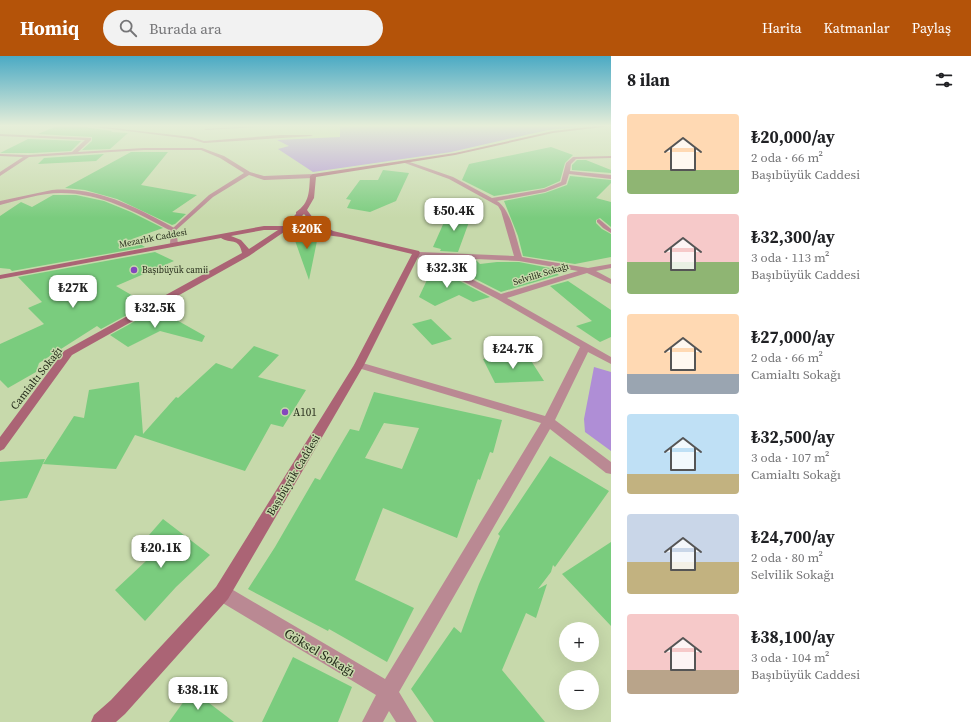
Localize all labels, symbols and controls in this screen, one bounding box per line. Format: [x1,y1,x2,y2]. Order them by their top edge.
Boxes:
search box [103,10,383,46]
text: Homiq [20,15,79,41]
icon: search [117,17,139,39]
text: Burada ara [149,18,222,39]
text: Harita [762,18,802,38]
text: Katmanlar [824,18,890,38]
text: Paylaş [912,18,951,38]
text: 8 ilan [627,68,670,92]
icon: filters [933,69,955,91]
text: ₺20,000/ay [751,125,835,149]
icon: home [659,130,707,178]
text: 2 oda · 66 m² [751,149,823,166]
text: Başıbüyük Caddesi [751,166,860,183]
pin: ₺50.4K [421,198,487,232]
text: ₺50.4K [433,202,475,219]
pin: ₺20K [283,216,331,250]
text: ₺20K [292,220,322,237]
street label: Mezarlık Caddesi [118,225,188,250]
text: ₺32,300/ay [751,225,835,249]
icon: home [659,230,707,278]
text: 3 oda · 113 m² [751,249,830,266]
pin: ₺32.3K [414,255,480,289]
text: ₺32.3K [426,259,468,276]
street label: Selvilik Sokağı [512,260,571,288]
place label: Başıbüyük camii [142,264,209,276]
marker: Başıbüyük camii [129,265,139,275]
text: Başıbüyük Caddesi [751,266,860,283]
pin: ₺27K [49,275,97,309]
text: ₺27K [58,279,88,296]
pin: ₺32.5K [122,295,188,329]
text: ₺32.5K [134,299,176,316]
text: ₺27,000/ay [751,325,835,349]
icon: home [659,330,707,378]
pin: ₺24.7K [480,336,546,370]
text: ₺24.7K [492,340,534,357]
street label: Camialtı Sokağı [7,344,66,413]
text: 2 oda · 66 m² [751,349,823,366]
text: Camialtı Sokağı [751,366,841,383]
place label: A101 [293,405,317,420]
marker: A101 [280,407,290,417]
text: ₺32,500/ay [751,425,835,449]
icon: home [659,430,707,478]
street label: Başıbüyük Caddesi [263,432,324,519]
text: 3 oda · 107 m² [751,449,830,466]
text: Camialtı Sokağı [751,466,841,483]
text: ₺24,700/ay [751,525,835,549]
icon: home [659,530,707,578]
pin: ₺20.1K [128,535,194,569]
text: ₺20.1K [140,539,182,556]
text: 2 oda · 80 m² [751,549,823,566]
text: Selvilik Sokağı [751,566,834,583]
map controls [559,622,599,710]
button: + [559,622,599,662]
street label: Göksel Sokağı [281,625,358,680]
text: ₺38,100/ay [751,625,835,649]
icon: home [659,630,707,678]
text: 3 oda · 104 m² [751,649,830,666]
text: Başıbüyük Caddesi [751,666,860,683]
button: − [559,670,599,710]
pin: ₺38.1K [165,677,231,711]
text: ₺38.1K [177,681,219,698]

